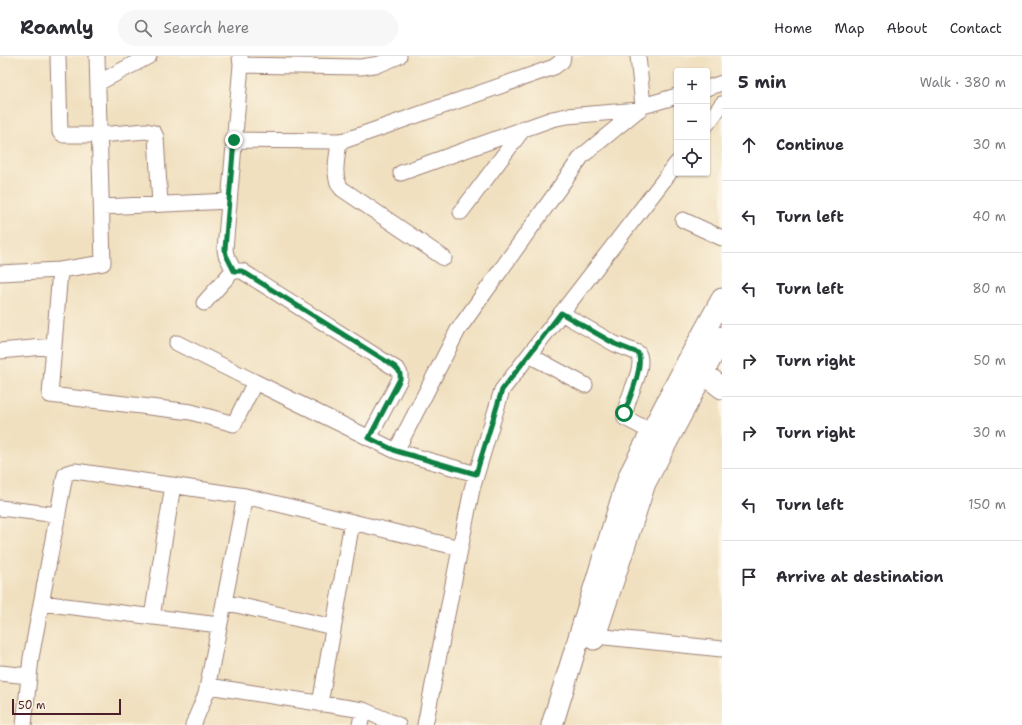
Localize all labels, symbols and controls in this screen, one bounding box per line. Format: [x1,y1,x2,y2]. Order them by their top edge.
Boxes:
search box [118,10,398,46]
text: Roamly [20,15,94,40]
icon: search [132,17,154,39]
text: Search here [164,18,249,38]
text: Home [774,19,813,37]
text: Map [835,19,865,37]
text: About [887,19,928,37]
text: Contact [950,19,1002,37]
map controls [674,68,710,176]
button: + [674,68,710,104]
text: 5 min [738,71,786,93]
text: Walk · 380 m [920,74,1006,91]
button: − [674,104,710,140]
route end [225,131,243,149]
icon: ahead [738,134,760,156]
text: Continue [776,135,844,155]
text: 30 m [972,136,1006,153]
button: locate [674,140,710,176]
icon: left [738,206,760,228]
text: Turn left [776,207,844,227]
text: 40 m [972,208,1006,225]
icon: left [738,278,760,300]
text: Turn left [776,279,844,299]
text: 80 m [972,280,1006,297]
icon: right [738,350,760,372]
text: Turn right [776,351,856,371]
text: 50 m [973,352,1006,369]
route start [615,404,633,422]
icon: right [738,422,760,444]
text: Turn right [776,423,856,443]
text: 30 m [972,424,1006,441]
icon: left [738,494,760,516]
text: Turn left [776,495,844,515]
text: 150 m [968,496,1006,513]
icon: arrive [738,566,760,588]
text: Arrive at destination [776,567,944,587]
scale bar [12,697,121,716]
text: 50 m [18,698,46,713]

